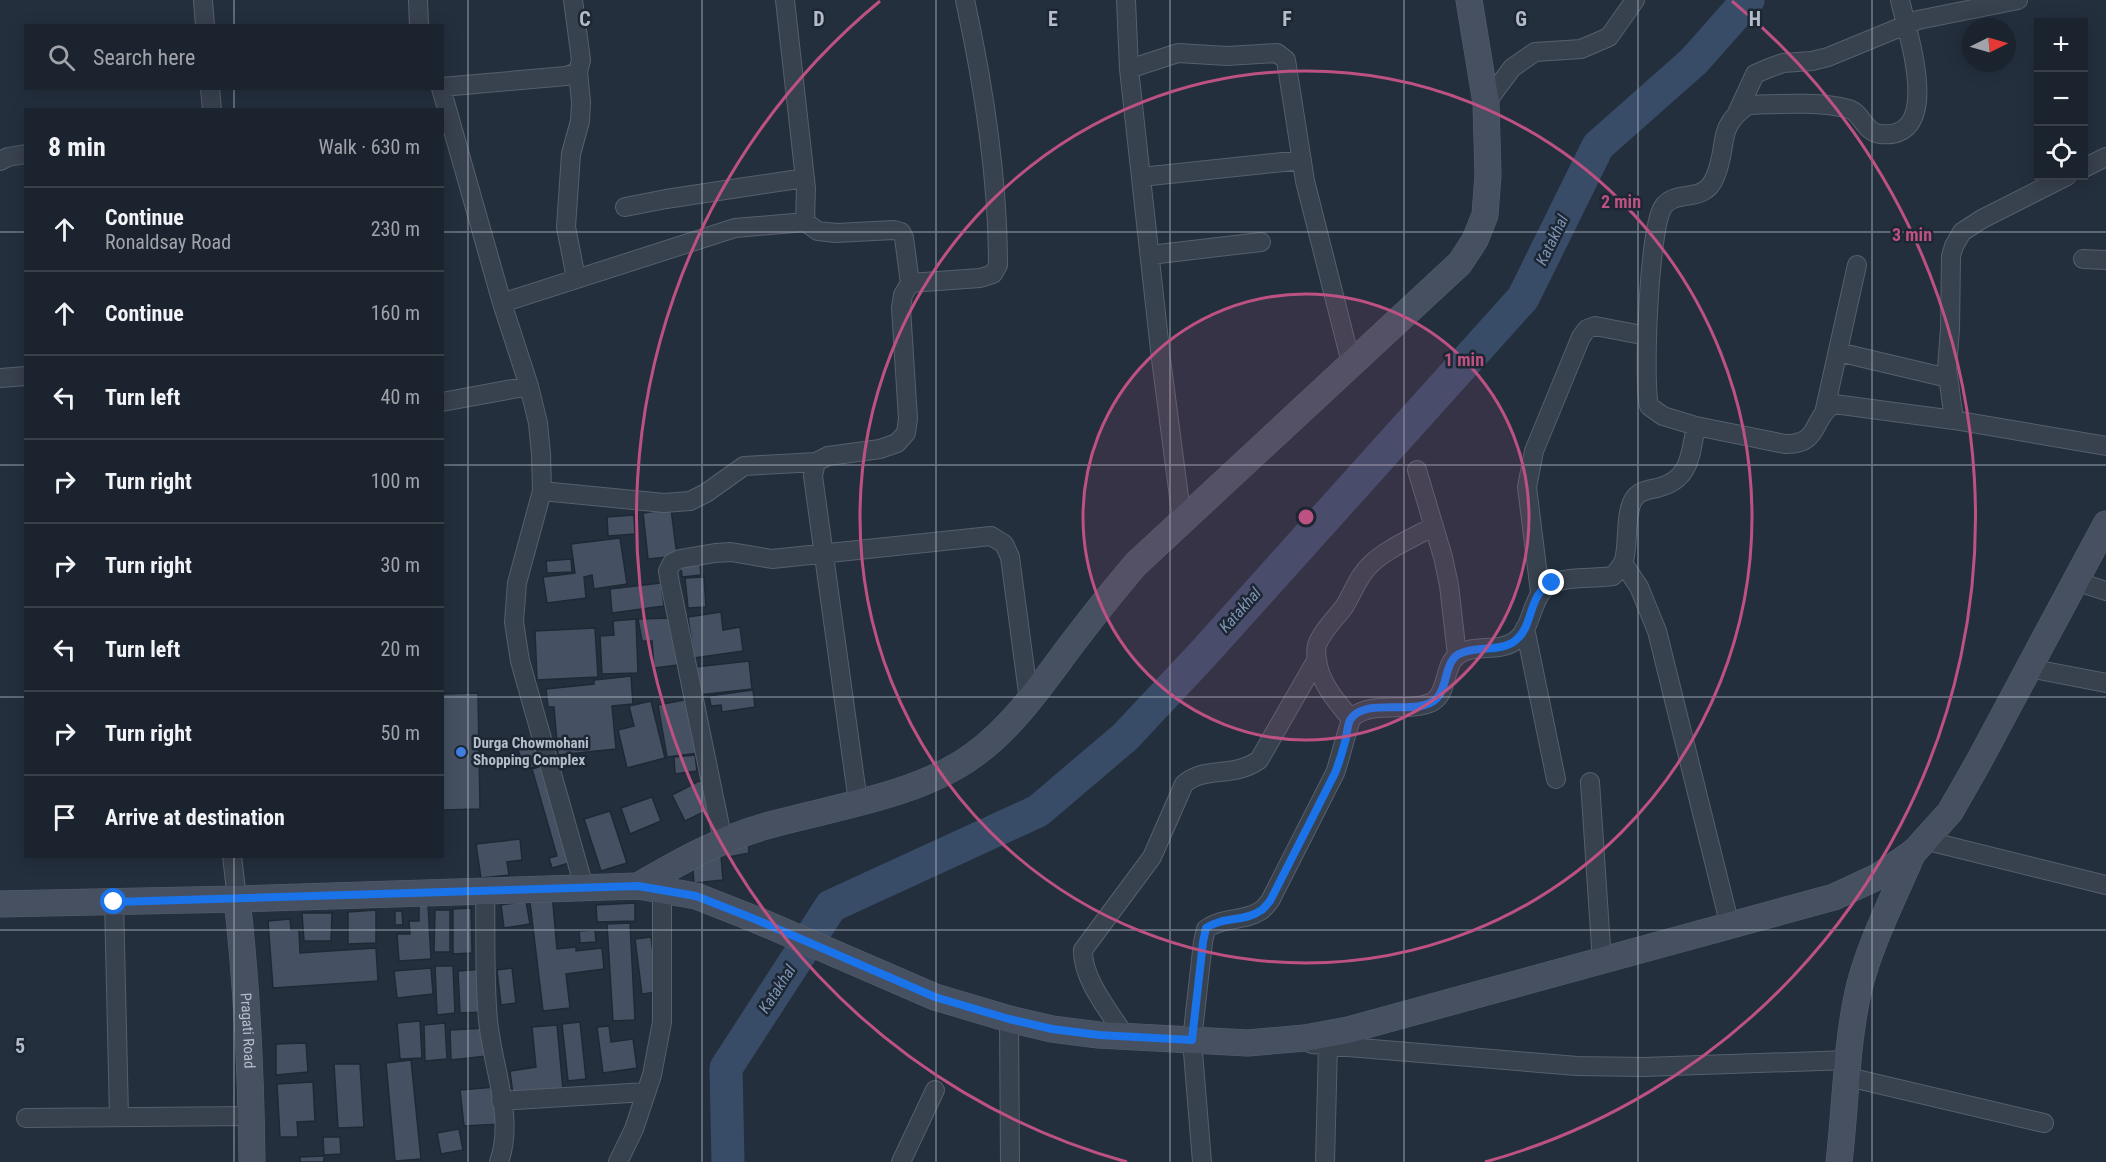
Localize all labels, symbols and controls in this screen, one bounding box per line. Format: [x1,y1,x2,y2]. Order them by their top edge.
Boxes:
text: C [579,7,591,31]
text: D [813,7,825,31]
text: E [1048,7,1058,31]
text: F [1282,7,1292,31]
text: G [1515,7,1527,31]
text: H [1749,7,1761,31]
north arrow [1962,18,2016,72]
map controls [2034,18,2088,180]
button: + [2034,18,2088,72]
search box [24,24,444,90]
icon: search [45,41,78,74]
text: Search here [93,45,195,70]
button: − [2034,72,2088,126]
button: locate [2034,126,2088,180]
text: 8 min [48,132,106,162]
text: Walk · 630 m [319,135,420,159]
text: 2 min [1601,191,1641,212]
text: Continue [105,205,184,230]
water label: Katakhal [1532,211,1572,268]
icon: ahead [48,213,81,246]
text: 230 m [371,217,420,241]
text: 3 min [1892,224,1932,245]
text: Ronaldsay Road [105,230,231,254]
icon: ahead [48,297,81,330]
text: Continue [105,301,184,326]
text: 160 m [371,301,420,325]
text: 1 min [1444,349,1484,370]
icon: left [48,381,81,414]
text: Turn left [105,385,180,410]
text: 40 m [381,385,420,409]
icon: right [48,465,81,498]
text: Turn right [105,469,192,494]
text: 100 m [371,469,420,493]
centre of rings [1296,507,1316,527]
icon: right [48,549,81,582]
text: Turn right [105,553,192,578]
text: 30 m [381,553,420,577]
route end [1538,569,1564,595]
water label: Katakhal [1215,583,1265,636]
icon: left [48,633,81,666]
text: Turn left [105,637,180,662]
text: 20 m [381,637,420,661]
icon: right [48,717,81,750]
text: Turn right [105,721,192,746]
text: 50 m [381,721,420,745]
place label: Durga Chowmohani Shopping Complex [473,734,589,769]
marker: Durga Chowmohani Shopping Complex [454,745,468,759]
icon: arrive [48,801,81,834]
text: Arrive at destination [105,805,285,830]
route start [100,888,126,914]
water label: Katakhal [754,961,800,1017]
street label: Pragati Road [237,992,259,1069]
text: 5 [15,1034,25,1058]

